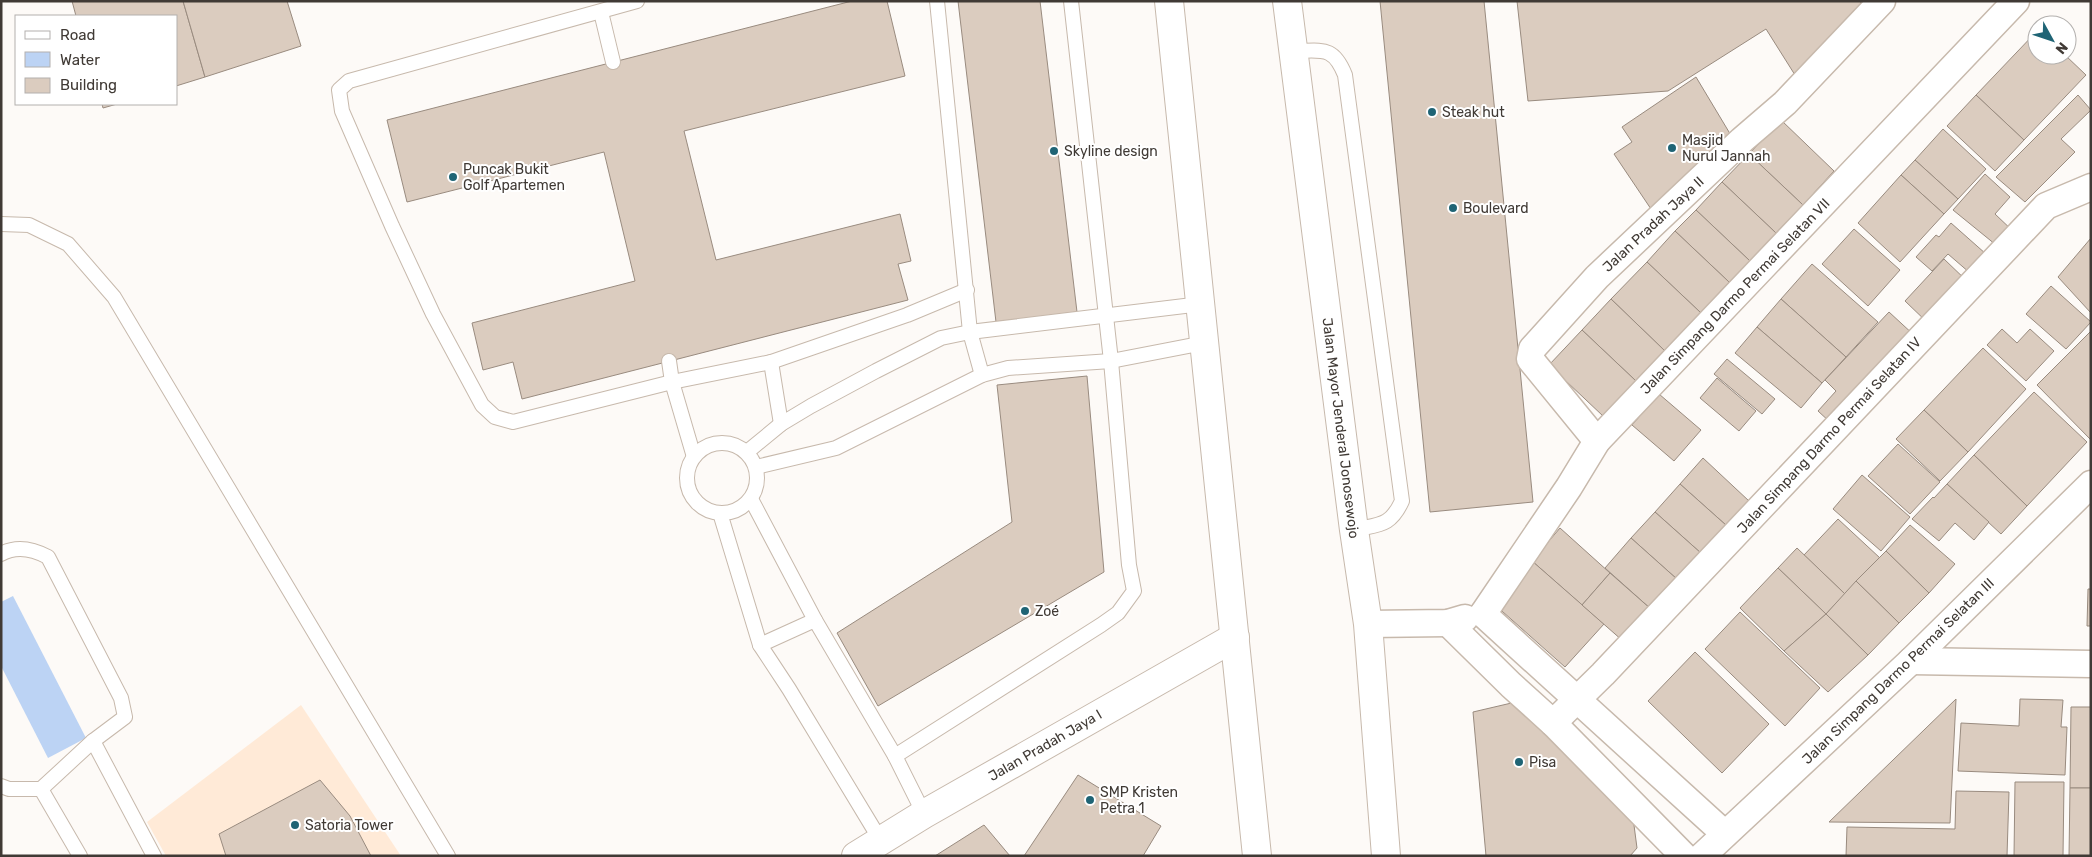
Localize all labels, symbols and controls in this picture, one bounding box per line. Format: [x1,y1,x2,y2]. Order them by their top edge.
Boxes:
legend [15,15,178,105]
north arrow [2027,15,2077,65]
text: Road [60,26,96,44]
text: N [2052,39,2071,57]
text: Water [60,51,100,69]
text: Building [60,76,117,94]
place label: Steak hut [1442,104,1505,121]
marker: Steak hut [1426,106,1438,118]
place label: Masjid Nurul Jannah [1682,132,1771,165]
marker: Masjid Nurul Jannah [1666,142,1678,154]
place label: Skyline design [1064,143,1158,160]
marker: Skyline design [1048,145,1060,157]
place label: Puncak Bukit Golf Apartemen [463,161,565,194]
marker: Puncak Bukit Golf Apartemen [447,171,459,183]
street label: Jalan Pradah Jaya II [1599,173,1707,276]
street label: Jalan Simpang Darmo Permai Selatan VII [1637,195,1834,398]
place label: Boulevard [1463,200,1529,217]
marker: Boulevard [1447,202,1459,214]
street label: Jalan Mayor Jenderal Jonosewojo [1319,317,1362,539]
street label: Jalan Simpang Darmo Permai Selatan IV [1734,334,1925,537]
street label: Jalan Simpang Darmo Permai Selatan III [1799,575,1998,768]
place label: Zoé [1035,603,1059,620]
marker: Zoé [1019,605,1031,617]
street label: Jalan Pradah Jaya I [985,706,1105,785]
place label: Pisa [1529,754,1556,771]
marker: Pisa [1513,756,1525,768]
place label: SMP Kristen Petra 1 [1100,784,1178,817]
marker: SMP Kristen Petra 1 [1084,794,1096,806]
place label: Satoria Tower [305,817,394,834]
marker: Satoria Tower [289,819,301,831]

